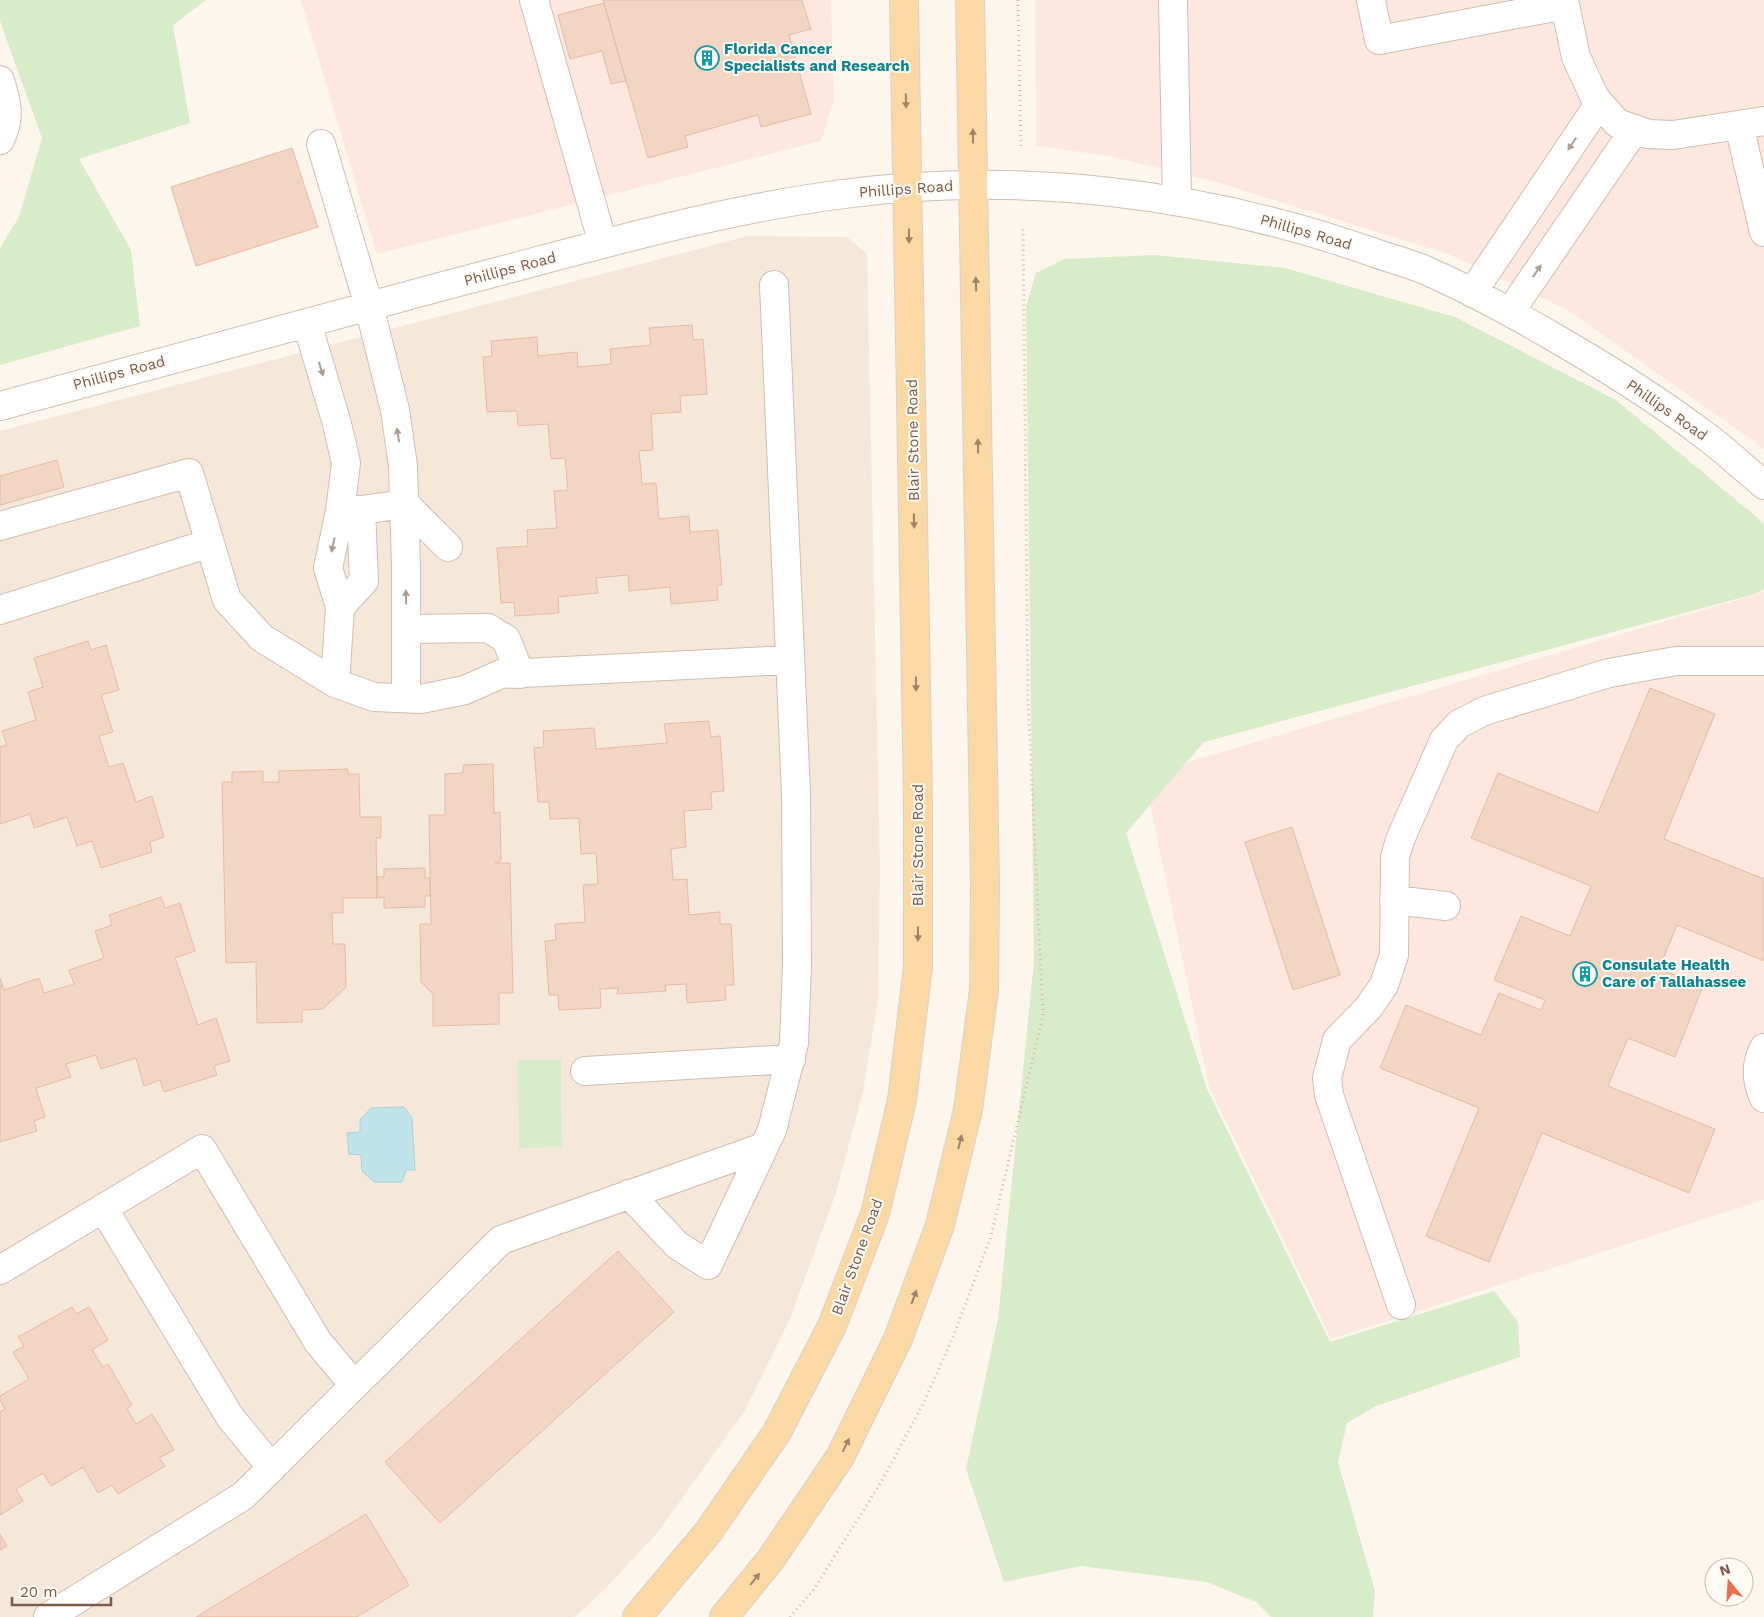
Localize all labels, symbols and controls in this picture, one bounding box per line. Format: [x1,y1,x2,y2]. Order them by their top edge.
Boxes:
place label: Florida Cancer Specialists and Research [724,40,909,75]
building icon: Florida Cancer Specialists and Research [694,45,720,71]
one-way arrow [902,93,910,109]
one-way arrow [969,128,977,144]
one-way arrow [1567,137,1577,151]
street label: Phillips Road [858,177,954,201]
street label: Phillips Road [1258,210,1354,254]
one-way arrow [905,228,913,244]
street label: Phillips Road [462,248,558,290]
one-way arrow [1533,265,1542,278]
one-way arrow [971,276,979,292]
street label: Phillips Road [71,352,167,394]
one-way arrow [317,362,325,377]
street label: Phillips Road [1623,375,1711,445]
street label: Blair Stone Road [903,379,923,501]
one-way arrow [394,426,402,442]
one-way arrow [974,438,982,454]
one-way arrow [910,513,918,529]
one-way arrow [329,537,337,552]
one-way arrow [402,588,410,604]
one-way arrow [912,676,920,692]
street label: Blair Stone Road [909,784,927,906]
one-way arrow [914,926,922,942]
place label: Consulate Health Care of Tallahassee [1602,956,1747,991]
building icon: Consulate Health Care of Tallahassee [1572,961,1598,987]
one-way arrow [956,1134,964,1149]
street label: Blair Stone Road [828,1196,886,1318]
one-way arrow [910,1289,918,1304]
one-way arrow [842,1437,850,1452]
north arrow [1704,1557,1754,1607]
text: N [1718,1560,1732,1579]
one-way arrow [750,1573,761,1586]
scale bar [12,1574,111,1606]
text: 20 m [20,1583,58,1601]

